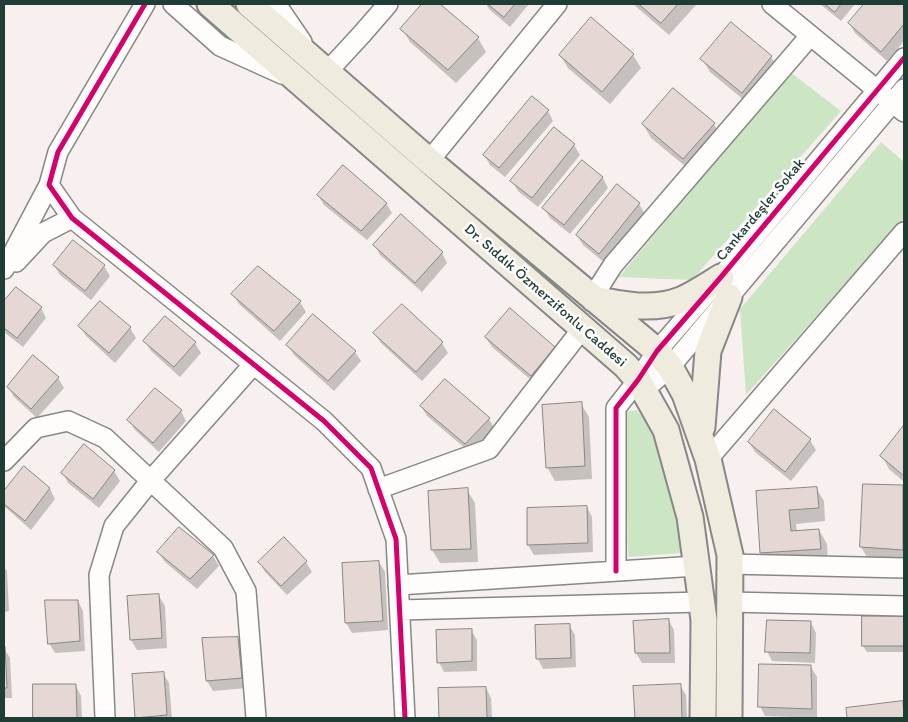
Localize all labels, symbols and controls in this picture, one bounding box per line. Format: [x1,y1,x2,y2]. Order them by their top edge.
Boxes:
street label: Cankardeşler Sokak [713,155,809,265]
street label: Dr. Sıddık Özmerzifonlu Caddesi [460,220,630,372]

